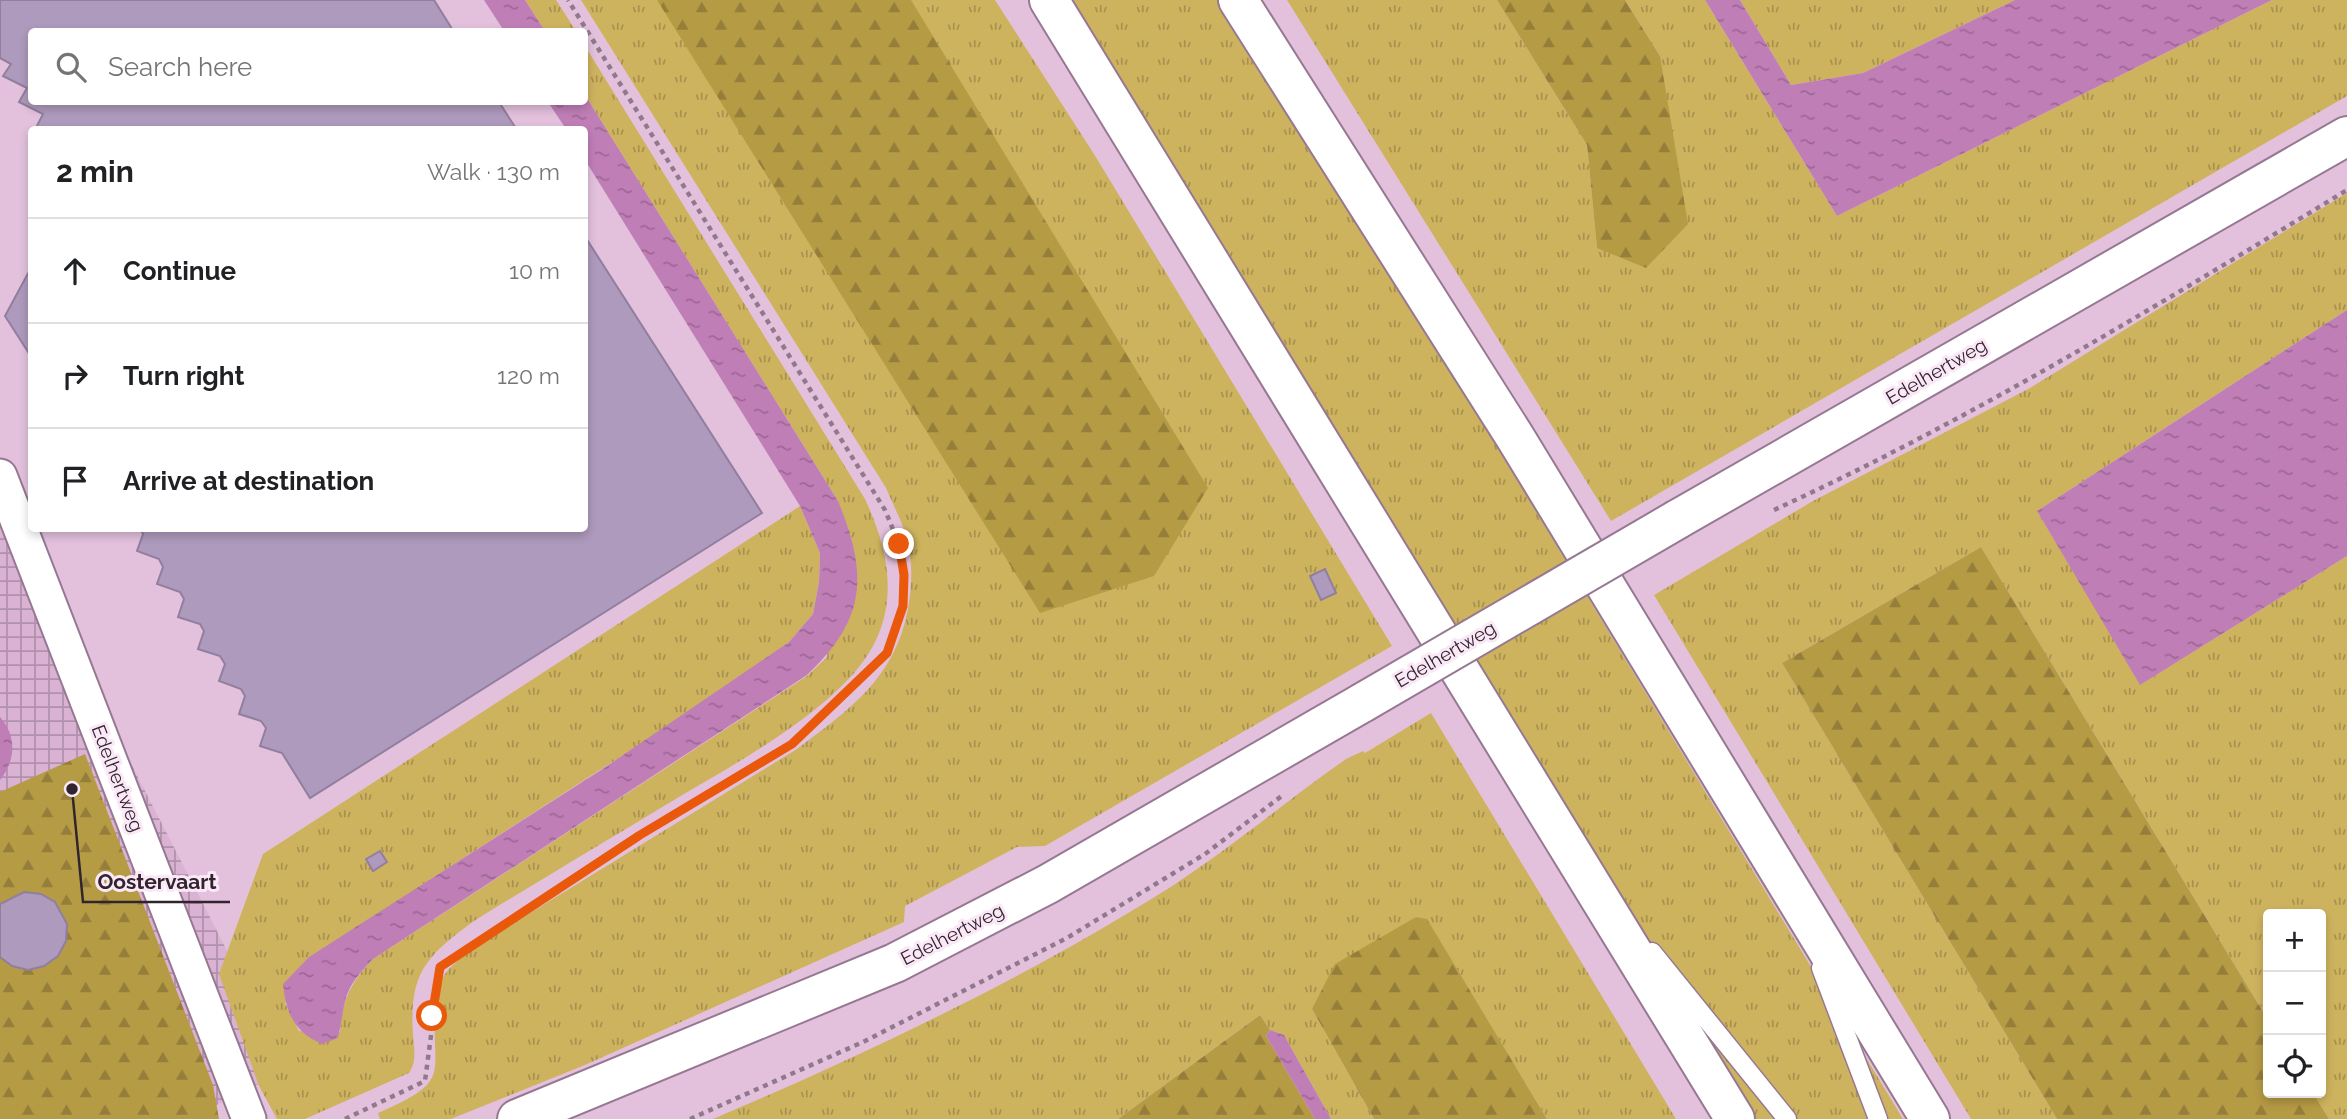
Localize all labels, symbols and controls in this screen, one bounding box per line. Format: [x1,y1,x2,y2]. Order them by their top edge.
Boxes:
search box [28,28,588,105]
icon: search [52,48,90,86]
text: Search here [108,52,252,82]
text: 2 min [56,154,134,189]
text: Walk · 130 m [427,158,560,185]
icon: ahead [56,252,94,290]
text: Continue [123,256,236,286]
text: 10 m [509,257,560,284]
street label: Edelhertweg [1882,333,1990,409]
icon: right [56,357,94,395]
text: Turn right [123,361,244,391]
text: 120 m [497,362,560,389]
icon: arrive [56,462,94,500]
text: Arrive at destination [123,466,374,496]
route end [883,528,914,559]
street label: Edelhertweg [1391,616,1499,692]
street label: Edelhertweg [88,721,148,835]
callout: Oostervaart [83,860,230,902]
text: Oostervaart [97,869,217,894]
street label: Edelhertweg [897,899,1007,969]
map controls [2263,909,2326,1098]
button: + [2263,909,2326,972]
button: − [2263,972,2326,1035]
route start [416,1000,447,1031]
button: locate [2263,1035,2326,1098]

